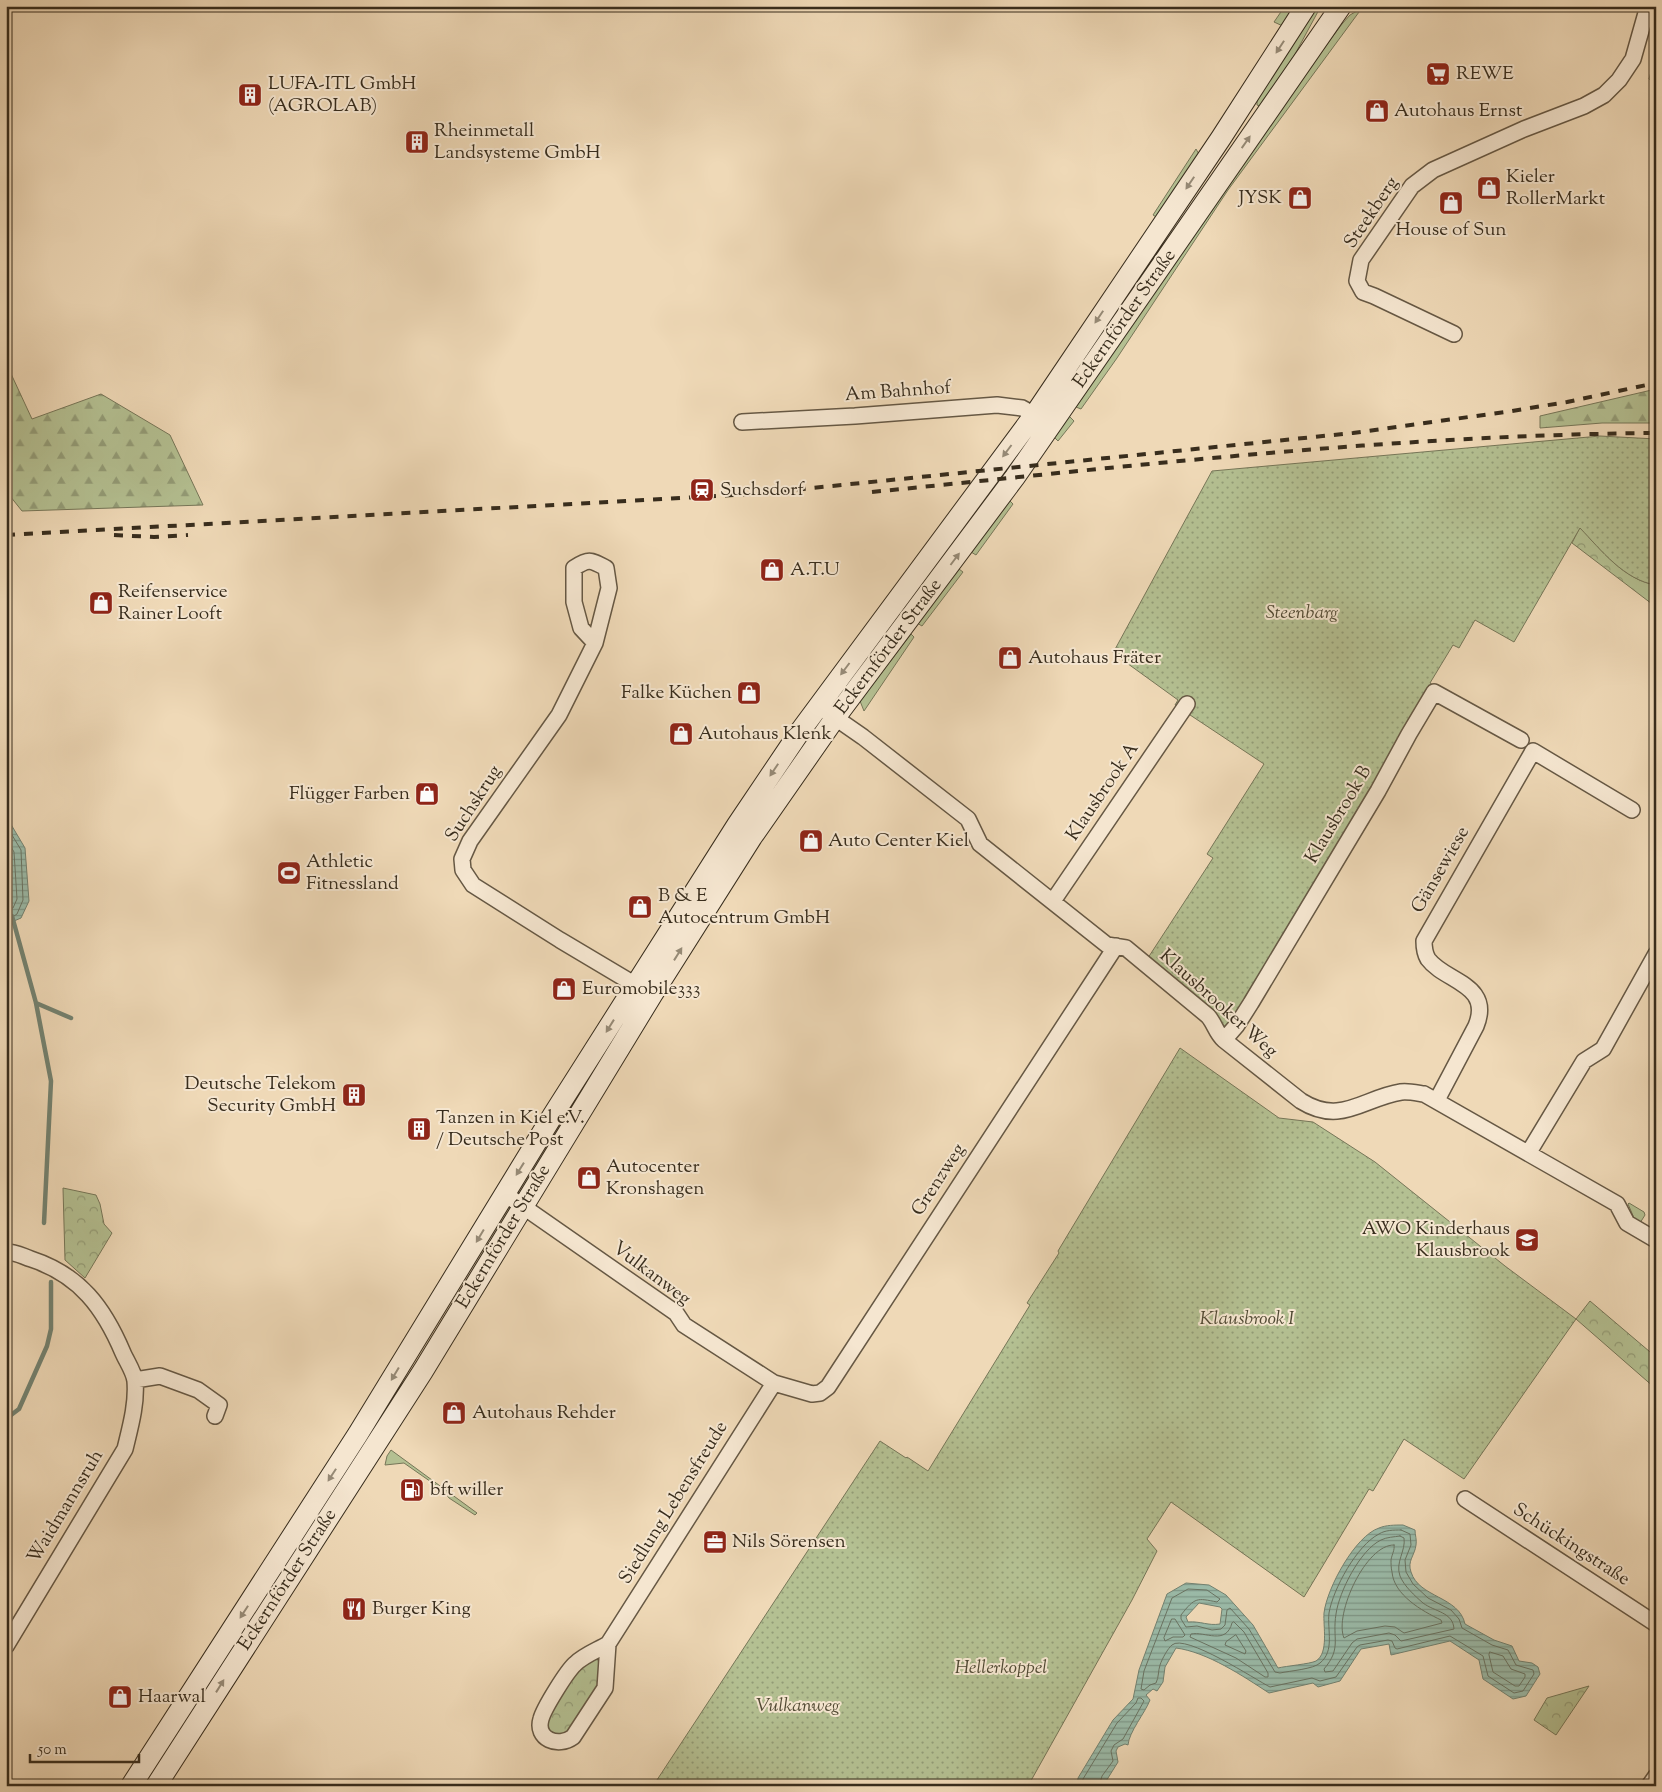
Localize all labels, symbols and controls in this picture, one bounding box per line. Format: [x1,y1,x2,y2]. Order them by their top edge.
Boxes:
one-way arrow [1275,40,1284,54]
supermarket icon: REWE [1425,61,1451,87]
place label: REWE [1456,61,1514,88]
place label: LUFA-ITL GmbH (AGROLAB) [268,71,416,120]
building icon: LUFA-ITL GmbH (AGROLAB) [237,82,263,108]
shop icon: Autohaus Ernst [1364,98,1390,124]
place label: Autohaus Ernst [1394,98,1523,125]
place label: Rheinmetall Landsysteme GmbH [434,118,601,167]
building icon: Rheinmetall Landsysteme GmbH [404,129,430,155]
one-way arrow [1240,136,1251,149]
place label: Kieler RollerMarkt [1506,164,1606,213]
street label: Steekberg [1338,172,1406,254]
shop icon: Kieler RollerMarkt [1476,175,1502,201]
one-way arrow [1185,176,1195,190]
place label: JYSK [1237,185,1282,212]
shop icon: JYSK [1287,185,1313,211]
shop icon: House of Sun [1438,190,1464,216]
place label: House of Sun [1395,217,1507,244]
street label: Eckernförder Straße [1067,244,1183,394]
one-way arrow [1094,311,1104,324]
street label: Am Bahnhof [844,375,953,409]
one-way arrow [1002,444,1012,458]
station icon: Suchsdorf [689,477,715,503]
place label: Suchsdorf [720,477,805,504]
one-way arrow [950,552,960,566]
shop icon: A.T.U [759,557,785,583]
place label: A.T.U [790,557,840,584]
street label: Eckernförder Straße [829,573,949,721]
place label: Reifenservice Rainer Looft [118,579,228,628]
shop icon: Reifenservice Rainer Looft [88,590,114,616]
park label: Steenbarg [1266,600,1338,627]
shop icon: Autohaus Fräter [997,645,1023,671]
place label: Autohaus Fräter [1028,645,1161,672]
one-way arrow [840,662,850,676]
place label: Falke Küchen [621,680,732,707]
shop icon: Falke Küchen [736,680,762,706]
shop icon: Autohaus Klenk [668,721,694,747]
place label: Autohaus Klenk [698,721,833,748]
street label: Klausbrook A [1060,737,1146,847]
street label: Suchskrug [439,760,509,848]
street label: Klausbrook B [1299,761,1379,869]
one-way arrow [769,763,779,777]
place label: Flügger Farben [289,781,410,808]
shop icon: Flügger Farben [414,781,440,807]
street label: Gänsewiese [1405,821,1477,918]
shop icon: Auto Center Kiel [798,828,824,854]
place label: Auto Center Kiel [828,828,969,855]
place label: Athletic Fitnessland [306,849,399,898]
sports icon: Athletic Fitnessland [276,860,302,886]
place label: B & E Autocentrum GmbH [658,883,830,932]
shop icon: B & E Autocentrum GmbH [627,894,653,920]
street label: Klausbrooker Weg [1153,943,1283,1065]
one-way arrow [674,947,683,960]
shop icon: Euromobile333 [551,976,577,1002]
place label: Euromobile333 [582,976,700,1003]
one-way arrow [605,1019,614,1032]
place label: Deutsche Telekom Security GmbH [184,1071,336,1120]
building icon: Deutsche Telekom Security GmbH [341,1082,367,1108]
place label: Tanzen in Kiel e.V. / Deutsche Post [436,1105,585,1154]
building icon: Tanzen in Kiel e.V. / Deutsche Post [406,1116,432,1142]
street label: Grenzweg [905,1138,973,1222]
place label: Autocenter Kronshagen [606,1154,705,1203]
street label: Eckernförder Straße [450,1160,558,1314]
one-way arrow [516,1163,525,1176]
shop icon: Autocenter Kronshagen [576,1165,602,1191]
place label: AWO Kinderhaus Klausbrook [1362,1216,1511,1265]
school or university icon: AWO Kinderhaus Klausbrook [1514,1227,1540,1253]
one-way arrow [475,1229,484,1242]
street label: Vulkanweg [606,1235,696,1313]
park label: Klausbrook I [1200,1306,1294,1333]
one-way arrow [391,1368,400,1381]
shop icon: Autohaus Rehder [441,1400,467,1426]
place label: Autohaus Rehder [472,1400,616,1427]
street label: Siedlung Lebensfreude [613,1416,735,1590]
street label: Waidmannsruh [21,1445,111,1569]
one-way arrow [327,1469,336,1482]
fuel station icon: bft willer [399,1477,425,1503]
place label: bft willer [430,1477,504,1504]
street label: Schückingstraße [1507,1497,1635,1593]
street label: Eckernförder Straße [232,1504,344,1656]
office icon: Nils Sörensen [702,1529,728,1555]
place label: Nils Sörensen [732,1529,846,1556]
restaurant icon: Burger King [341,1596,367,1622]
place label: Burger King [372,1596,471,1623]
one-way arrow [239,1606,249,1619]
park label: Hellerkoppel [955,1655,1047,1682]
one-way arrow [216,1680,225,1693]
shop icon: Haarwal [107,1684,133,1710]
place label: Haarwal [138,1684,206,1711]
park label: Vulkanweg [756,1693,840,1720]
scale bar [30,1732,139,1764]
text: 50 m [37,1740,67,1761]

